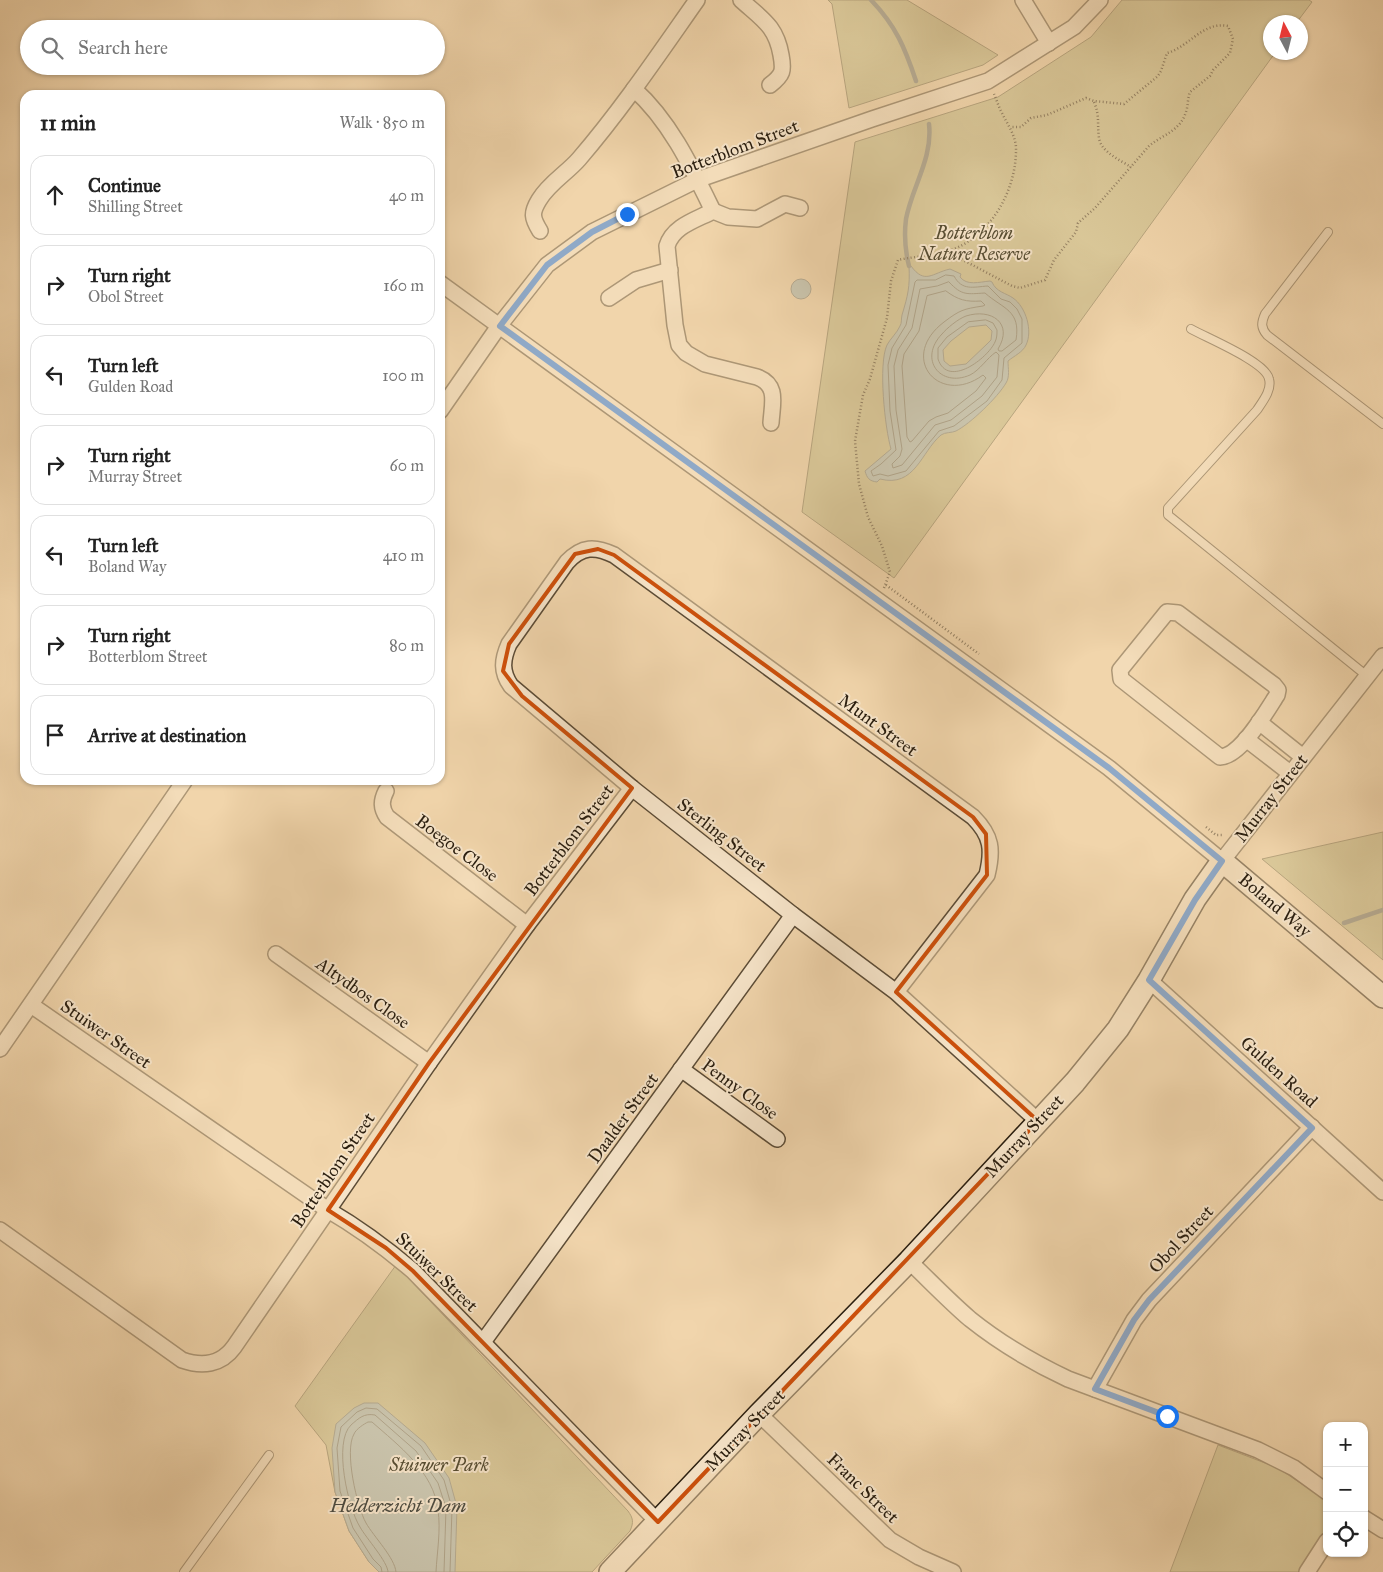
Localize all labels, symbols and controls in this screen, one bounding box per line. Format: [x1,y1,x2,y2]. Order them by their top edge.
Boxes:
north arrow [1263,15,1308,60]
search box [20,20,445,75]
icon: search [38,34,66,62]
text: Search here [78,36,168,59]
text: 11 min [40,110,96,136]
text: Walk · 850 m [340,113,425,132]
street label: Botterblom Street [668,114,802,183]
text: Continue [88,174,161,197]
icon: ahead [41,181,69,209]
text: 40 m [389,186,424,205]
text: Shilling Street [88,197,183,216]
route end [616,203,639,226]
park label: Botterblom Nature Reserve [917,222,1031,265]
text: Turn right [88,264,171,287]
icon: right [41,271,69,299]
text: 160 m [383,276,424,295]
text: Obol Street [88,287,164,306]
text: Turn left [88,354,158,377]
icon: left [41,361,69,389]
text: 100 m [382,366,424,385]
text: Gulden Road [88,377,173,396]
text: Turn right [88,444,171,467]
icon: right [41,451,69,479]
text: 60 m [390,456,424,475]
text: Murray Street [88,467,182,486]
text: Turn left [88,534,158,557]
icon: left [41,541,69,569]
text: 410 m [383,546,424,565]
text: Boland Way [88,557,166,576]
text: Turn right [88,624,171,647]
icon: right [41,631,69,659]
text: 80 m [389,636,424,655]
text: Botterblom Street [88,647,207,666]
street label: Munt Street [834,689,922,761]
icon: arrive [41,721,69,749]
text: Arrive at destination [88,724,246,747]
street label: Murray Street [1230,749,1313,846]
street label: Botterblom Street [520,779,619,900]
street label: Sterling Street [672,793,772,878]
street label: Boegoe Close [411,810,503,887]
street label: Boland Way [1234,868,1316,942]
street label: Altydbos Close [311,952,414,1033]
street label: Stuiwer Street [56,995,156,1074]
street label: Gulden Road [1236,1032,1322,1112]
street label: Penny Close [697,1054,783,1124]
street label: Daalder Street [583,1068,663,1167]
street label: Murray Street [980,1089,1069,1182]
street label: Botterblom Street [286,1108,380,1232]
street label: Obol Street [1144,1200,1218,1278]
street label: Stuiwer Street [391,1227,483,1317]
street label: Murray Street [700,1384,790,1476]
route start [1156,1405,1179,1428]
map controls [1323,1422,1368,1557]
button: + [1323,1422,1368,1467]
street label: Franc Street [822,1448,904,1528]
park label: Stuiwer Park [388,1454,489,1476]
button: − [1323,1467,1368,1512]
water label: Helderzicht Dam [329,1494,466,1517]
button: locate [1323,1512,1368,1557]

